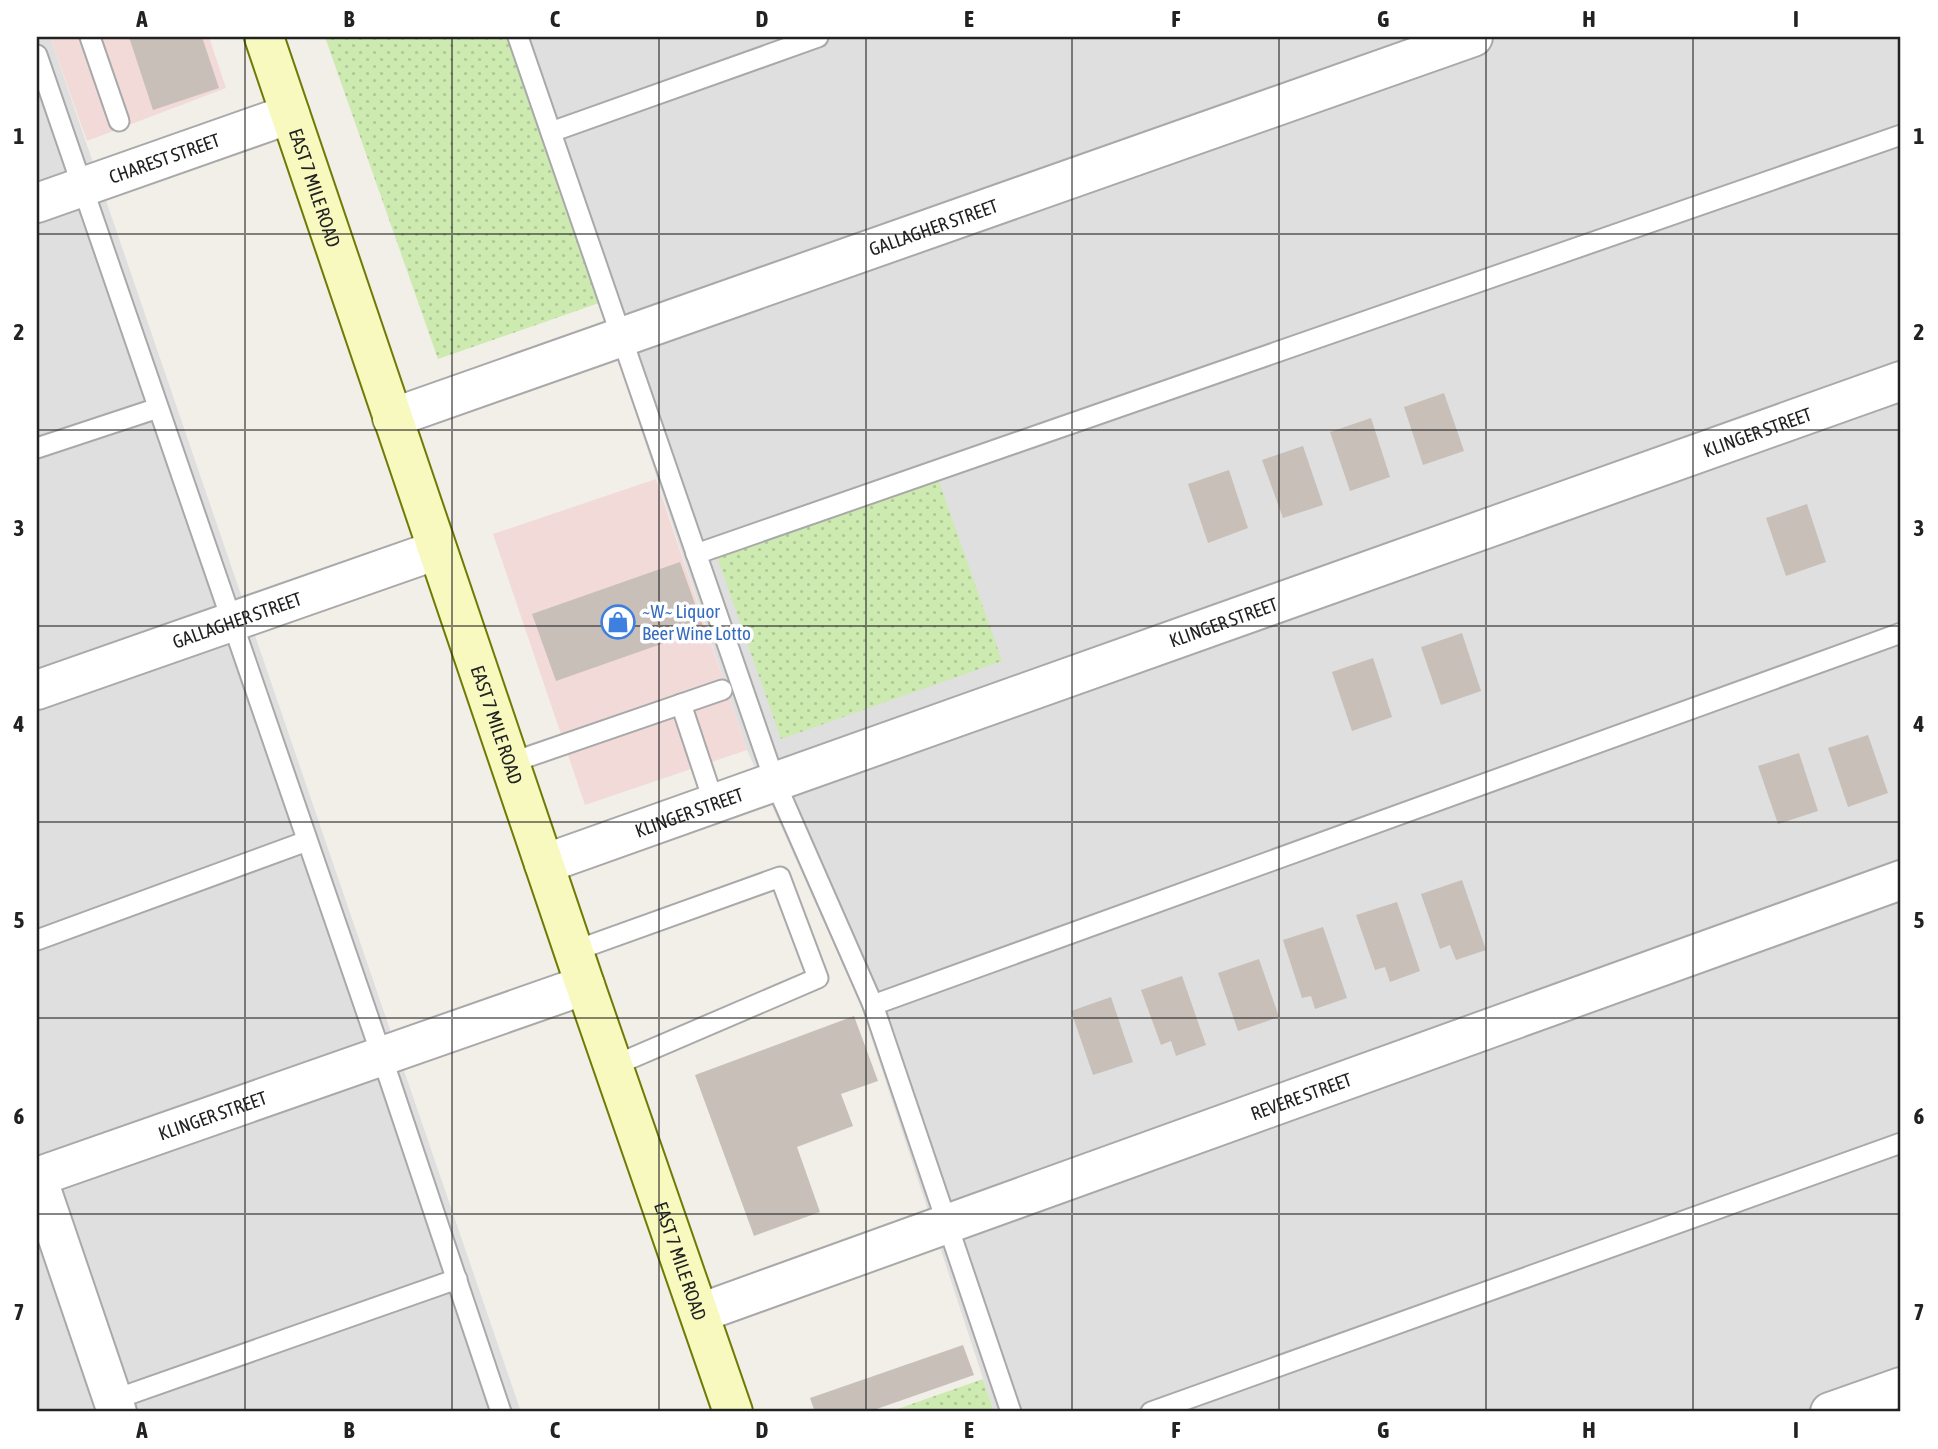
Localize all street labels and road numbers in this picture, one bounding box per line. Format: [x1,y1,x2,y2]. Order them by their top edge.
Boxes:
street label: EAST 7 MILE ROAD [285,125,345,250]
street label: CHAREST STREET [106,128,223,188]
street label: GALLAGHER STREET [866,194,1001,260]
street label: KLINGER STREET [1700,402,1815,461]
street label: GALLAGHER STREET [170,587,305,653]
street label: KLINGER STREET [1166,593,1281,652]
street label: EAST 7 MILE ROAD [467,662,527,787]
street label: KLINGER STREET [632,783,747,842]
street label: REVERE STREET [1248,1068,1355,1125]
street label: KLINGER STREET [155,1086,270,1145]
street label: EAST 7 MILE ROAD [650,1199,711,1323]

